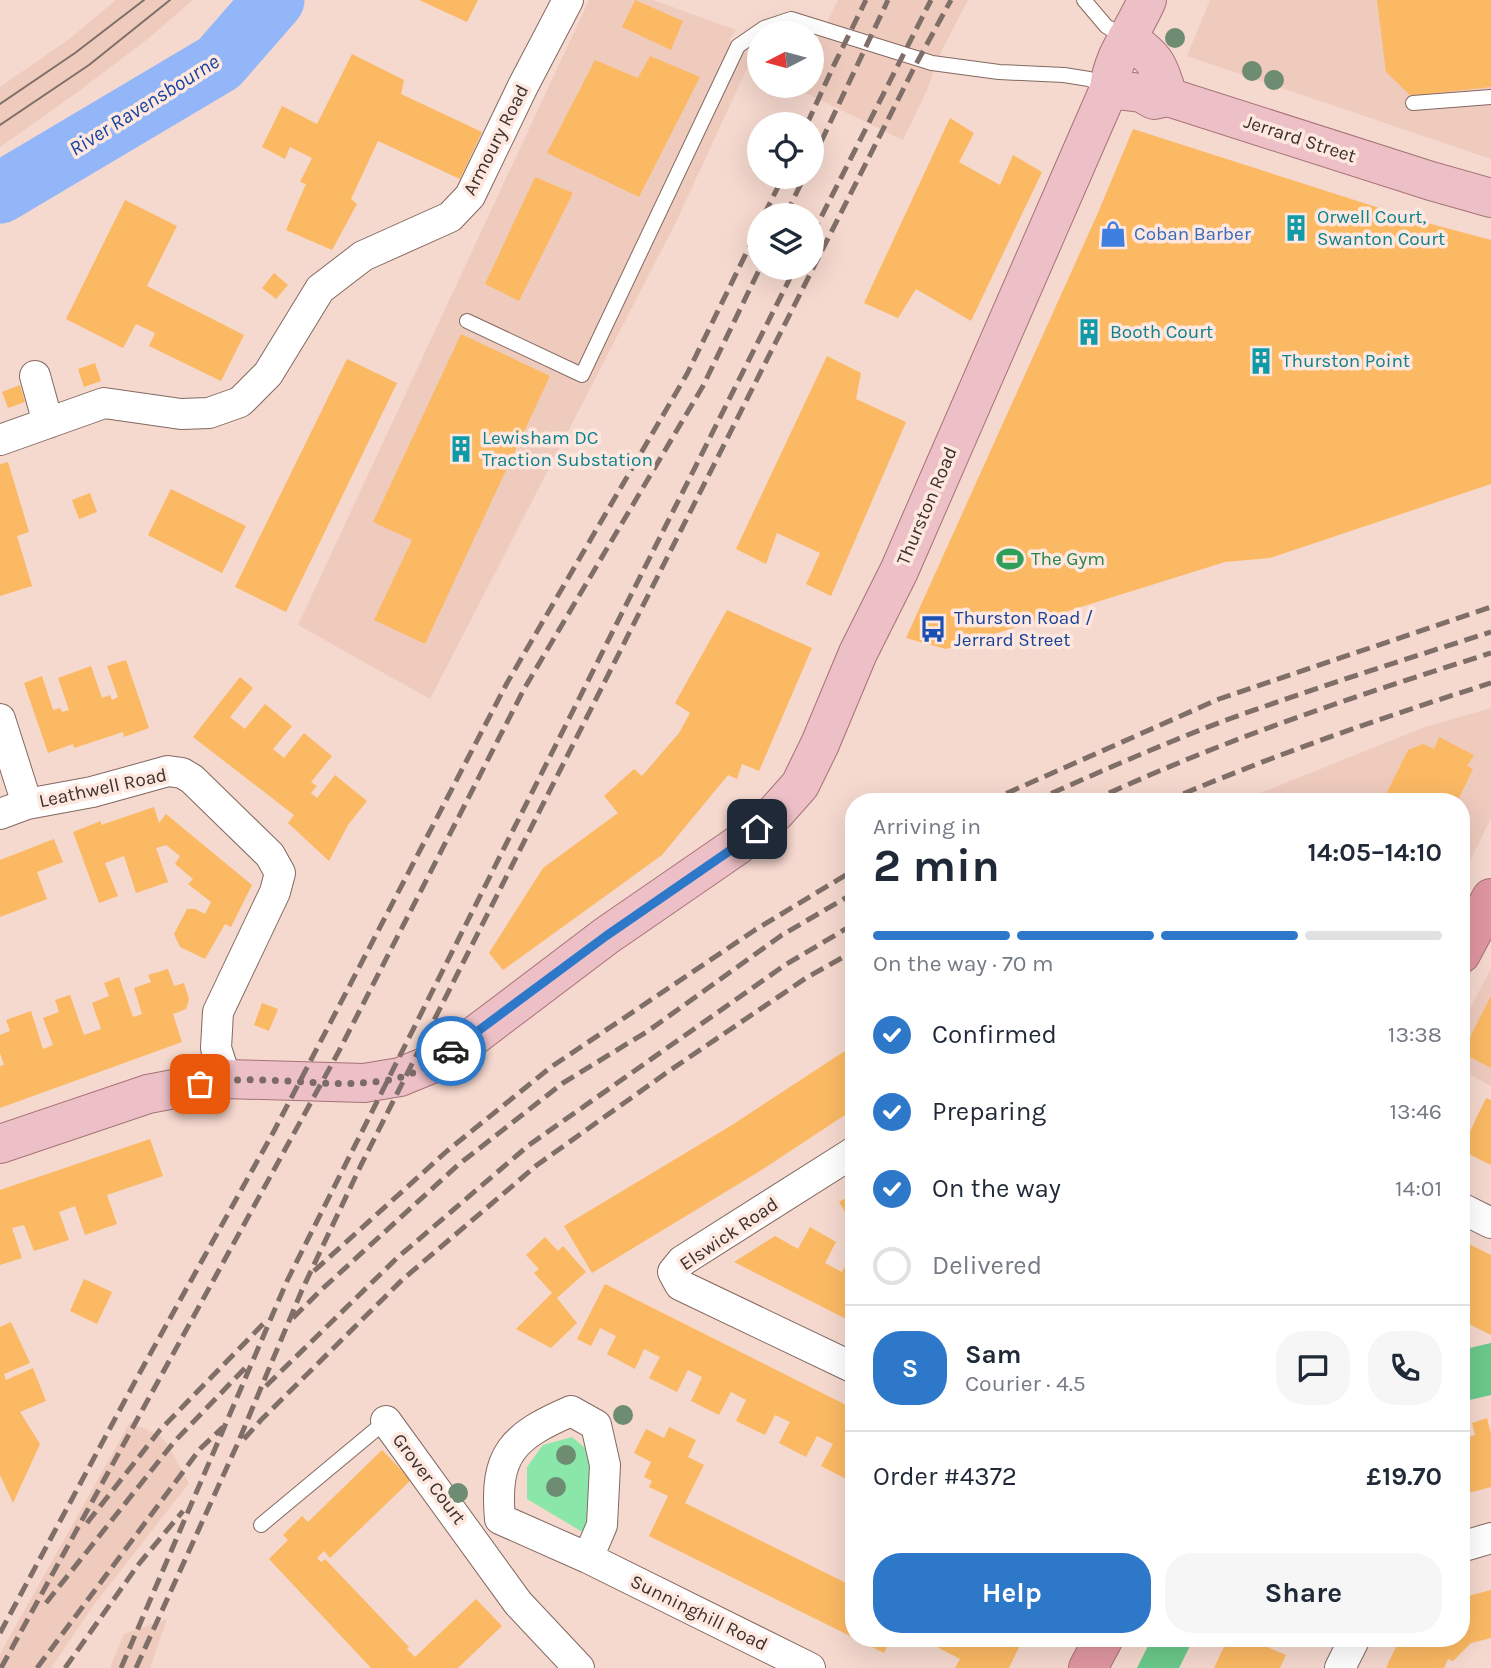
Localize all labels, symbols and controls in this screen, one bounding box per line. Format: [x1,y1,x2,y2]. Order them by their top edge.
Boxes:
north arrow [747,21,824,98]
map controls [747,21,824,280]
water label: River Ravensbourne [65,49,224,161]
street label: Armoury Road [459,81,533,199]
street label: Jerrard Street [1241,111,1359,167]
button: locate [747,112,824,189]
button: layers [747,203,824,280]
place label: Orwell Court, Swanton Court [1317,206,1445,250]
building icon: Orwell Court, Swanton Court [1281,213,1311,243]
shop icon: Coban Barber [1098,219,1128,249]
place label: Coban Barber [1134,223,1251,245]
building icon: Booth Court [1074,317,1104,347]
place label: Booth Court [1110,321,1213,343]
building icon: Thurston Point [1246,346,1276,376]
place label: Thurston Point [1282,350,1410,372]
place label: Lewisham DC Traction Substation [482,427,653,471]
building icon: Lewisham DC Traction Substation [446,434,476,464]
street label: Thurston Road [892,443,962,569]
sports icon: The Gym [995,544,1025,574]
place label: The Gym [1031,548,1105,570]
place label: Thurston Road / Jerrard Street [954,607,1093,651]
bus stop icon: Thurston Road / Jerrard Street [918,614,948,644]
street label: Leathwell Road [37,764,169,812]
pin [727,799,787,859]
icon: home [738,810,776,848]
text: Arriving in [873,813,981,840]
text: 14:05–14:10 [1308,837,1442,868]
text: 2 min [873,839,1000,893]
text: On the way · 70 m [873,950,1053,977]
courier [416,1016,486,1086]
icon: check [873,1016,911,1054]
text: Confirmed [932,1019,1057,1050]
text: 13:38 [1388,1021,1442,1048]
icon: car [432,1032,470,1070]
pin [170,1054,230,1114]
icon: bag [181,1065,219,1103]
icon: check [873,1093,911,1131]
text: Preparing [932,1096,1046,1127]
text: 13:46 [1390,1098,1442,1125]
icon: check [873,1170,911,1208]
text: On the way [932,1173,1061,1204]
text: 14:01 [1395,1175,1442,1202]
street label: Elswick Road [676,1193,782,1275]
text: Delivered [932,1250,1042,1281]
button: chat [1276,1331,1350,1405]
button: phone [1368,1331,1442,1405]
text: Sam [965,1339,1021,1370]
text: S [902,1353,918,1384]
text: Courier · 4.5 [965,1370,1086,1397]
street label: Grover Court [388,1429,470,1529]
text: Order #4372 [873,1461,1017,1492]
text: £19.70 [1366,1461,1442,1492]
button: Help [873,1553,1151,1633]
button: Share [1165,1553,1442,1633]
street label: Sunninghill Road [627,1570,771,1656]

